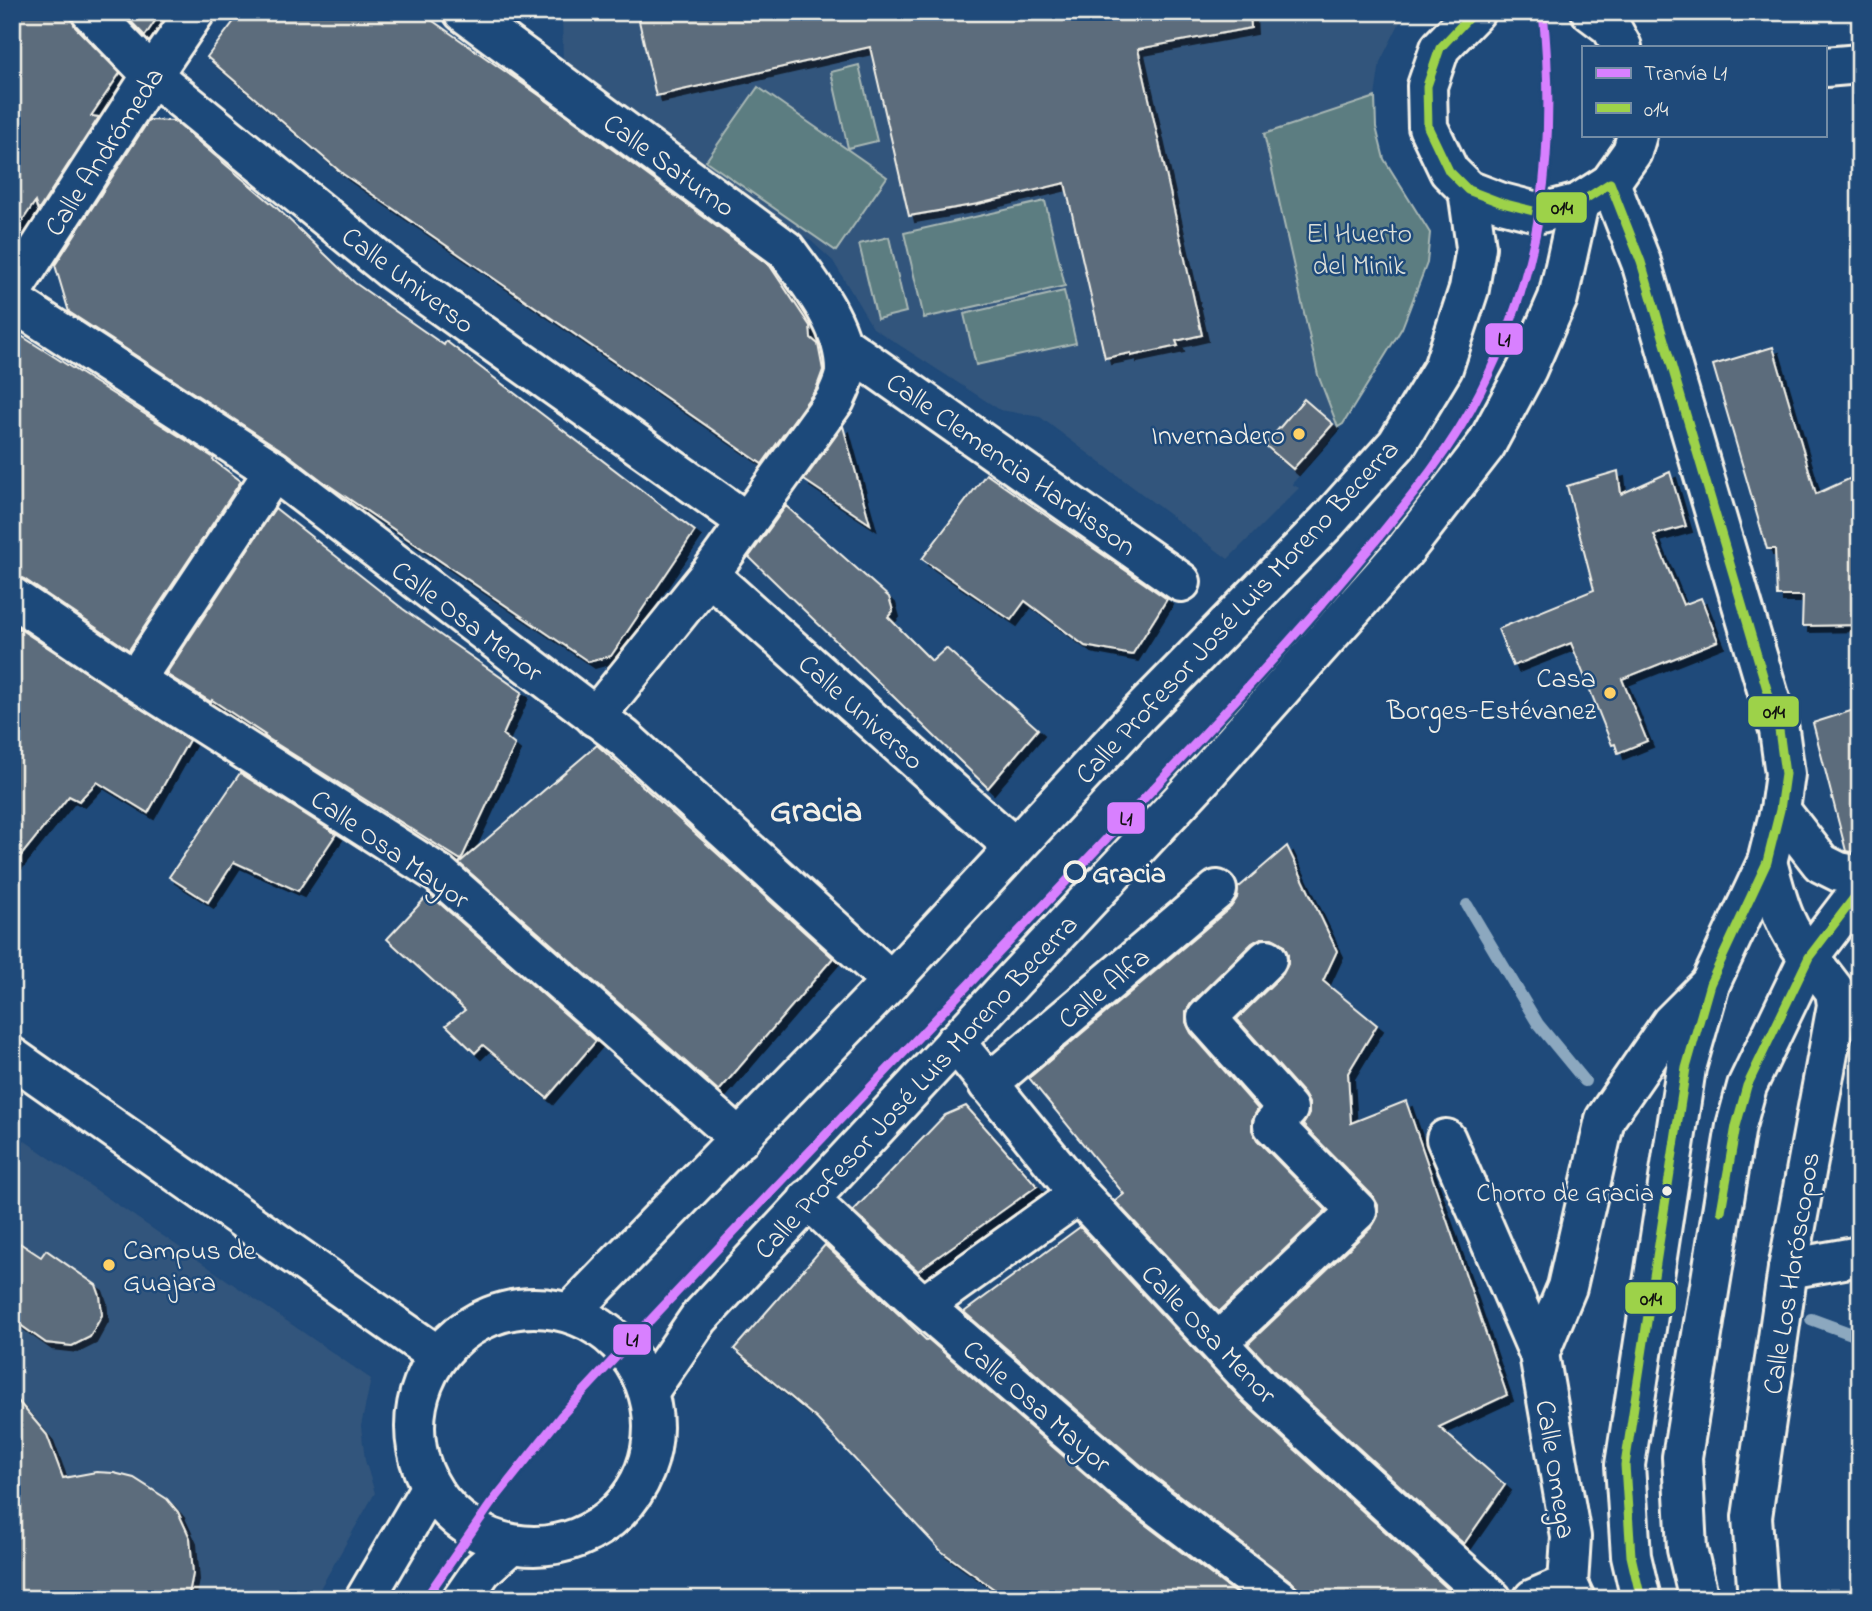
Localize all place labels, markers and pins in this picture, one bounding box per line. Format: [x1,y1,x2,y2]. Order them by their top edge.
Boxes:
place label: Invernadero [1151,417,1285,458]
marker: Invernadero [1291,426,1307,442]
place label: Casa Borges-Estévanez [1386,660,1596,733]
marker: Casa Borges-Estévanez [1602,685,1618,701]
place label: Gracia [1092,855,1166,896]
marker: Gracia [1064,861,1086,883]
place label: Chorro de Gracia [1476,1176,1654,1214]
marker: Chorro de Gracia [1660,1184,1674,1198]
place label: Campus de Guajara [123,1232,256,1305]
marker: Campus de Guajara [101,1257,117,1273]

